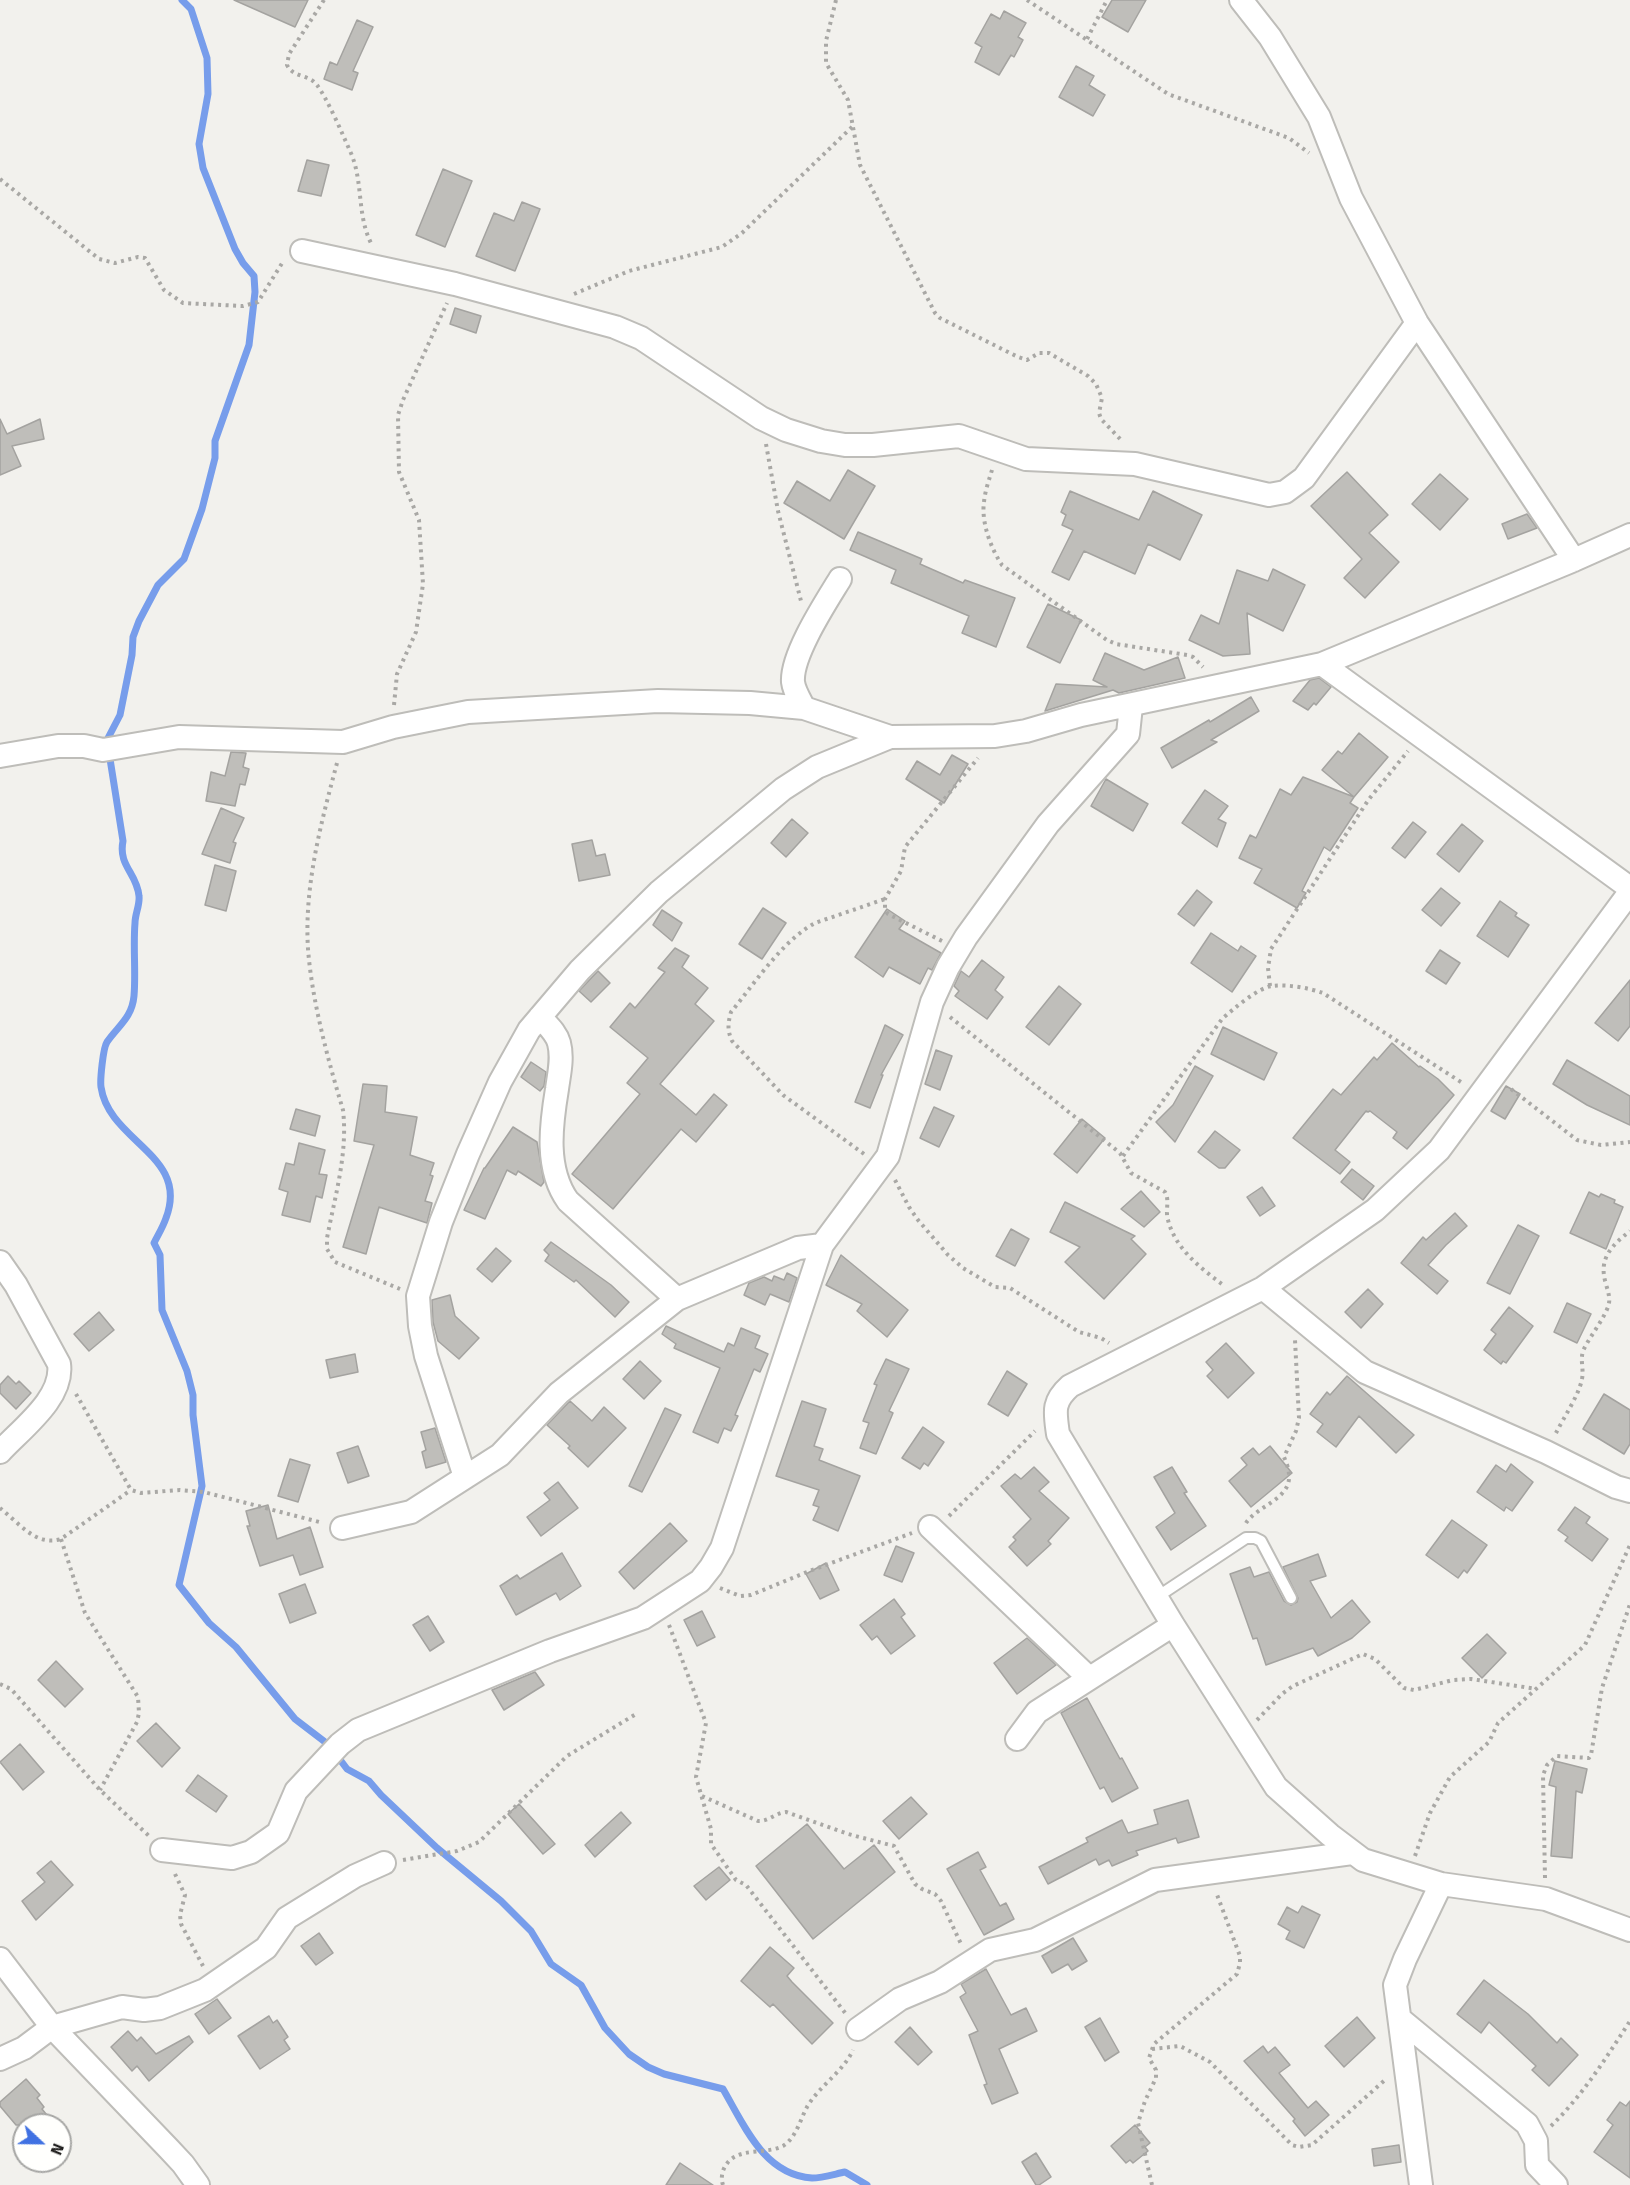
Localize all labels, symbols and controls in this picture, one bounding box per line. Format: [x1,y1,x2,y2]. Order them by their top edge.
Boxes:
north arrow [12,2113,72,2173]
text: N [47,2141,68,2158]

